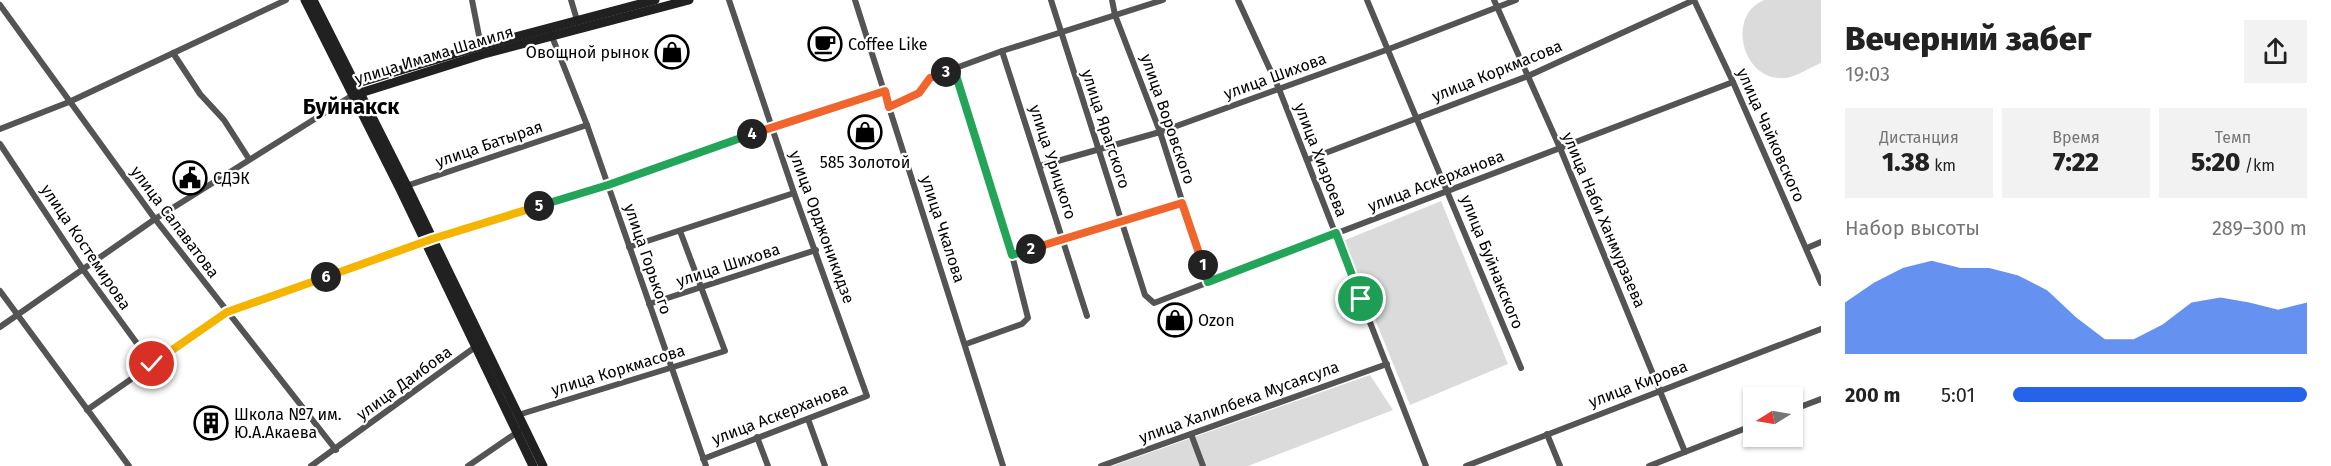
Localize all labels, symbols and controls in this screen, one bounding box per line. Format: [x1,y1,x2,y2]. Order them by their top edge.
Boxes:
text: Вечерний забег [1845,19,2091,59]
button: share [2244,20,2307,83]
street label: улица Имама Шамиля [352,22,516,88]
cafe icon: Coffee Like [807,26,843,62]
shop icon: Овощной рынок [654,34,690,70]
place label: Coffee Like [848,35,927,54]
street label: улица Коркмасова [1429,36,1565,106]
place label: Овощной рынок [526,43,650,62]
street label: улица Шихова [1221,49,1329,103]
street label: улица Воровского [1137,51,1199,187]
pin: 3 [931,57,961,87]
text: 3 [942,62,950,81]
text: 19:03 [1845,62,1890,86]
street label: улица Чайковского [1733,65,1809,205]
street label: улица Ярагского [1078,67,1134,191]
district label: Буйнакск [303,93,400,120]
street label: улица Хизроева [1291,100,1351,220]
street label: улица Урицкого [1026,102,1080,222]
shop icon: 585 Золотой [847,114,883,150]
street label: улица Батырая [433,117,545,171]
pin: 4 [737,119,767,149]
text: 4 [747,124,757,143]
text: Дистанция [1879,128,1959,147]
text: Время [2052,128,2100,147]
text: Темп [2215,128,2251,147]
street label: улица Наби Ханмурзаева [1558,129,1650,311]
street label: улица Аскерханова [1365,146,1507,216]
text: 1.38 [1882,147,1930,178]
text: 7:22 [2053,147,2099,178]
text: 5:20 [2191,147,2241,178]
street label: улица Орджоникидзе [785,148,859,306]
place label: 585 Золотой [820,153,910,172]
text: km [1930,156,1956,175]
text: /km [2241,156,2275,175]
public building icon: СДЭК [172,160,208,196]
street label: улица Салаватова [127,162,223,282]
place label: СДЭК [213,169,250,188]
street label: улица Чкалова [917,173,969,285]
street label: улица Костемирова [37,181,135,313]
pin: 5 [524,191,554,221]
street label: улица Буйнакского [1456,192,1528,332]
text: 5 [535,196,543,215]
street label: улица Горького [620,201,676,317]
text: Набор высоты [1845,216,1980,240]
text: 289–300 m [2212,216,2307,240]
pin: 2 [1016,234,1046,264]
street label: улица Шихова [674,239,782,291]
text: 2 [1027,239,1035,258]
pin: 1 [1188,250,1218,280]
text: 1 [1199,255,1207,274]
pin: 6 [311,262,341,292]
text: 6 [321,267,331,286]
pin [1335,273,1386,324]
icon: arrive [1344,282,1377,315]
shop icon: Ozon [1157,302,1193,338]
place label: Ozon [1198,311,1235,330]
pin [126,338,177,389]
street label: улица Коркмасова [549,341,687,399]
street label: улица Даибова [353,342,455,424]
icon: check [135,347,168,380]
street label: улица Кирова [1586,356,1690,412]
street label: улица Халилбека Мусаясула [1136,357,1342,447]
street label: улица Аскерханова [709,379,851,449]
text: 200 m [1845,383,1900,407]
text: 5:01 [1941,383,1975,407]
north arrow [1743,387,1803,447]
map controls [1743,387,1803,447]
building icon: Школа №7 им. Ю.А.Акаева [193,405,229,441]
place label: Школа №7 им. Ю.А.Акаева [234,405,342,442]

